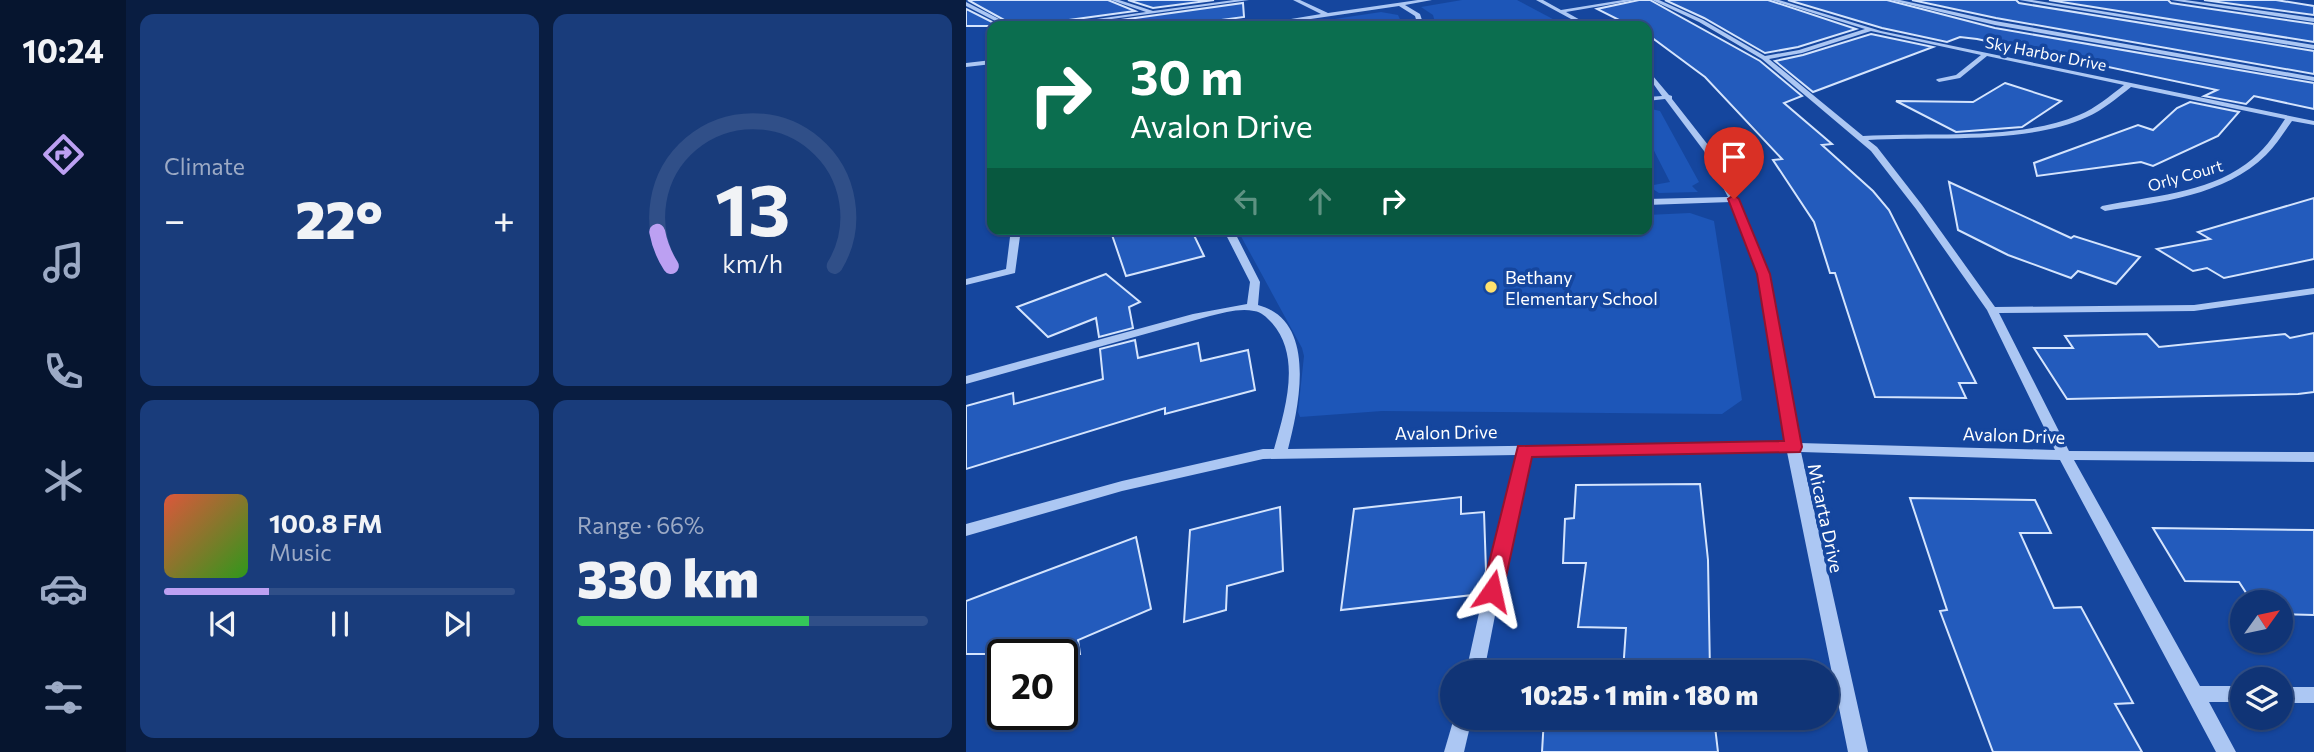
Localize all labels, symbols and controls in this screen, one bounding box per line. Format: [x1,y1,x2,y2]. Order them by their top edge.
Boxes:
text: 10:24 [22,30,104,70]
street label: Sky Harbor Drive [1984,32,2108,74]
text: 30 m [1130,45,1243,105]
icon: right [1015,49,1106,140]
text: Avalon Drive [1130,105,1313,145]
pin [1704,127,1764,199]
icon: directions [39,130,88,179]
icon: arrive [1715,138,1753,176]
text: Climate [164,152,245,180]
street label: Orly Court [2145,155,2225,195]
text: 13 [715,162,790,251]
icon: left [1228,182,1266,220]
icon: ahead [1301,182,1339,220]
icon: right [1374,182,1412,220]
text: 22° [295,186,383,250]
text: − [164,195,186,242]
text: + [493,195,515,242]
icon: music [39,238,88,287]
text: km/h [722,248,783,278]
place label: Bethany Elementary School [1505,266,1658,309]
marker: Bethany Elementary School [1483,279,1499,295]
icon: phone [39,347,88,396]
street label: Avalon Drive [1394,420,1498,444]
street label: Avalon Drive [1962,422,2066,448]
icon: climate [39,456,88,505]
street label: Micarta Drive [1804,461,1848,575]
text: 100.8 FM [269,507,383,538]
text: Range · 66% [577,511,704,539]
text: Music [269,538,332,566]
text: 330 km [577,545,759,609]
position arrow [1455,554,1529,628]
icon: car [39,564,88,613]
north arrow [2230,590,2292,653]
map controls [2230,590,2293,730]
icon: previous [204,605,242,643]
icon: pause [321,605,359,643]
icon: next [438,605,476,643]
speed limit sign: 20 [987,639,1078,730]
button: layers [2230,667,2293,730]
icon: filters [39,673,88,722]
text: 10:25 · 1 min · 180 m [1521,679,1758,710]

